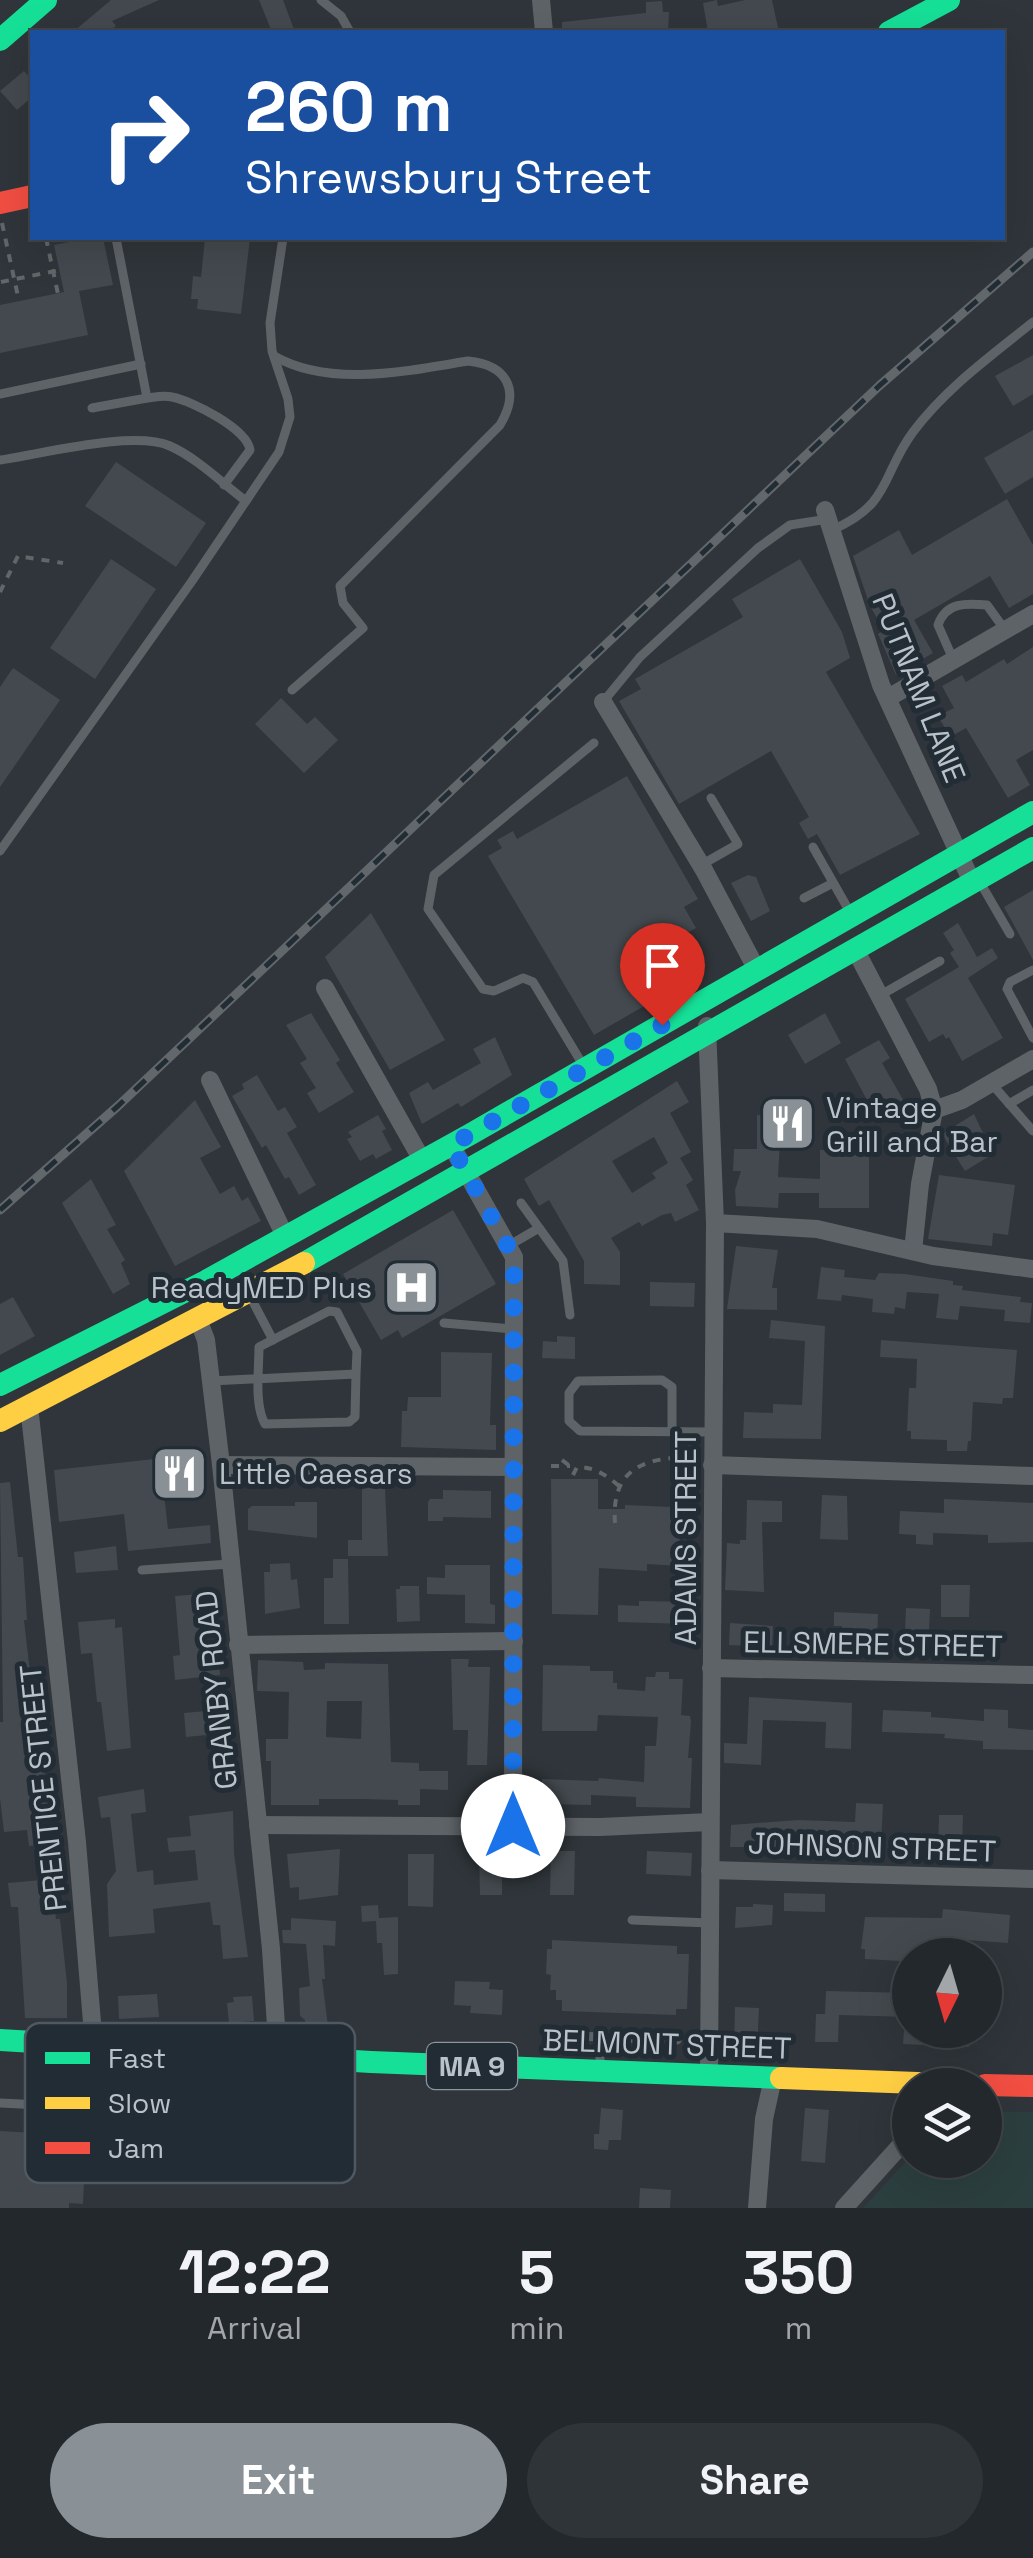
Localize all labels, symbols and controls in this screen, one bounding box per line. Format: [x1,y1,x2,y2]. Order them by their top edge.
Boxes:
text: 260 m [245,62,453,151]
icon: right [80,70,210,200]
text: Shrewsbury Street [245,149,652,206]
street label: PUTNAM LANE [863,588,975,788]
pin [620,923,705,1026]
icon: arrive [635,938,690,993]
place label: Vintage Grill and Bar [826,1088,998,1161]
restaurant icon: Vintage Grill and Bar [757,1094,817,1154]
hospital icon: ReadyMED Plus [381,1257,441,1317]
place label: ReadyMED Plus [151,1268,372,1307]
street label: ADAMS STREET [666,1431,705,1645]
restaurant icon: Little Caesars [150,1443,210,1503]
place label: Little Caesars [219,1454,413,1493]
street label: GRANBY ROAD [186,1589,246,1791]
street label: ELLSMERE STREET [743,1622,1003,1666]
street label: PRENTICE STREET [11,1663,75,1913]
position arrow [461,1774,565,1878]
street label: JOHNSON STREET [747,1823,997,1871]
north arrow [892,1938,1002,2048]
map controls [892,1938,1002,2178]
street label: BELMONT STREET [542,2020,792,2068]
legend [25,2023,355,2183]
text: Fast [108,2040,166,2076]
road number: MA 9 [427,2043,517,2089]
button: layers [892,2068,1002,2178]
text: Slow [108,2085,171,2121]
text: Jam [108,2130,164,2166]
text: 12:22 [179,2234,331,2311]
text: 5 [519,2234,555,2311]
text: 350 [743,2234,854,2311]
text: Arrival [207,2308,302,2348]
text: min [509,2308,564,2348]
text: m [785,2308,812,2348]
button: Exit [50,2423,507,2538]
button: Share [527,2423,983,2538]

